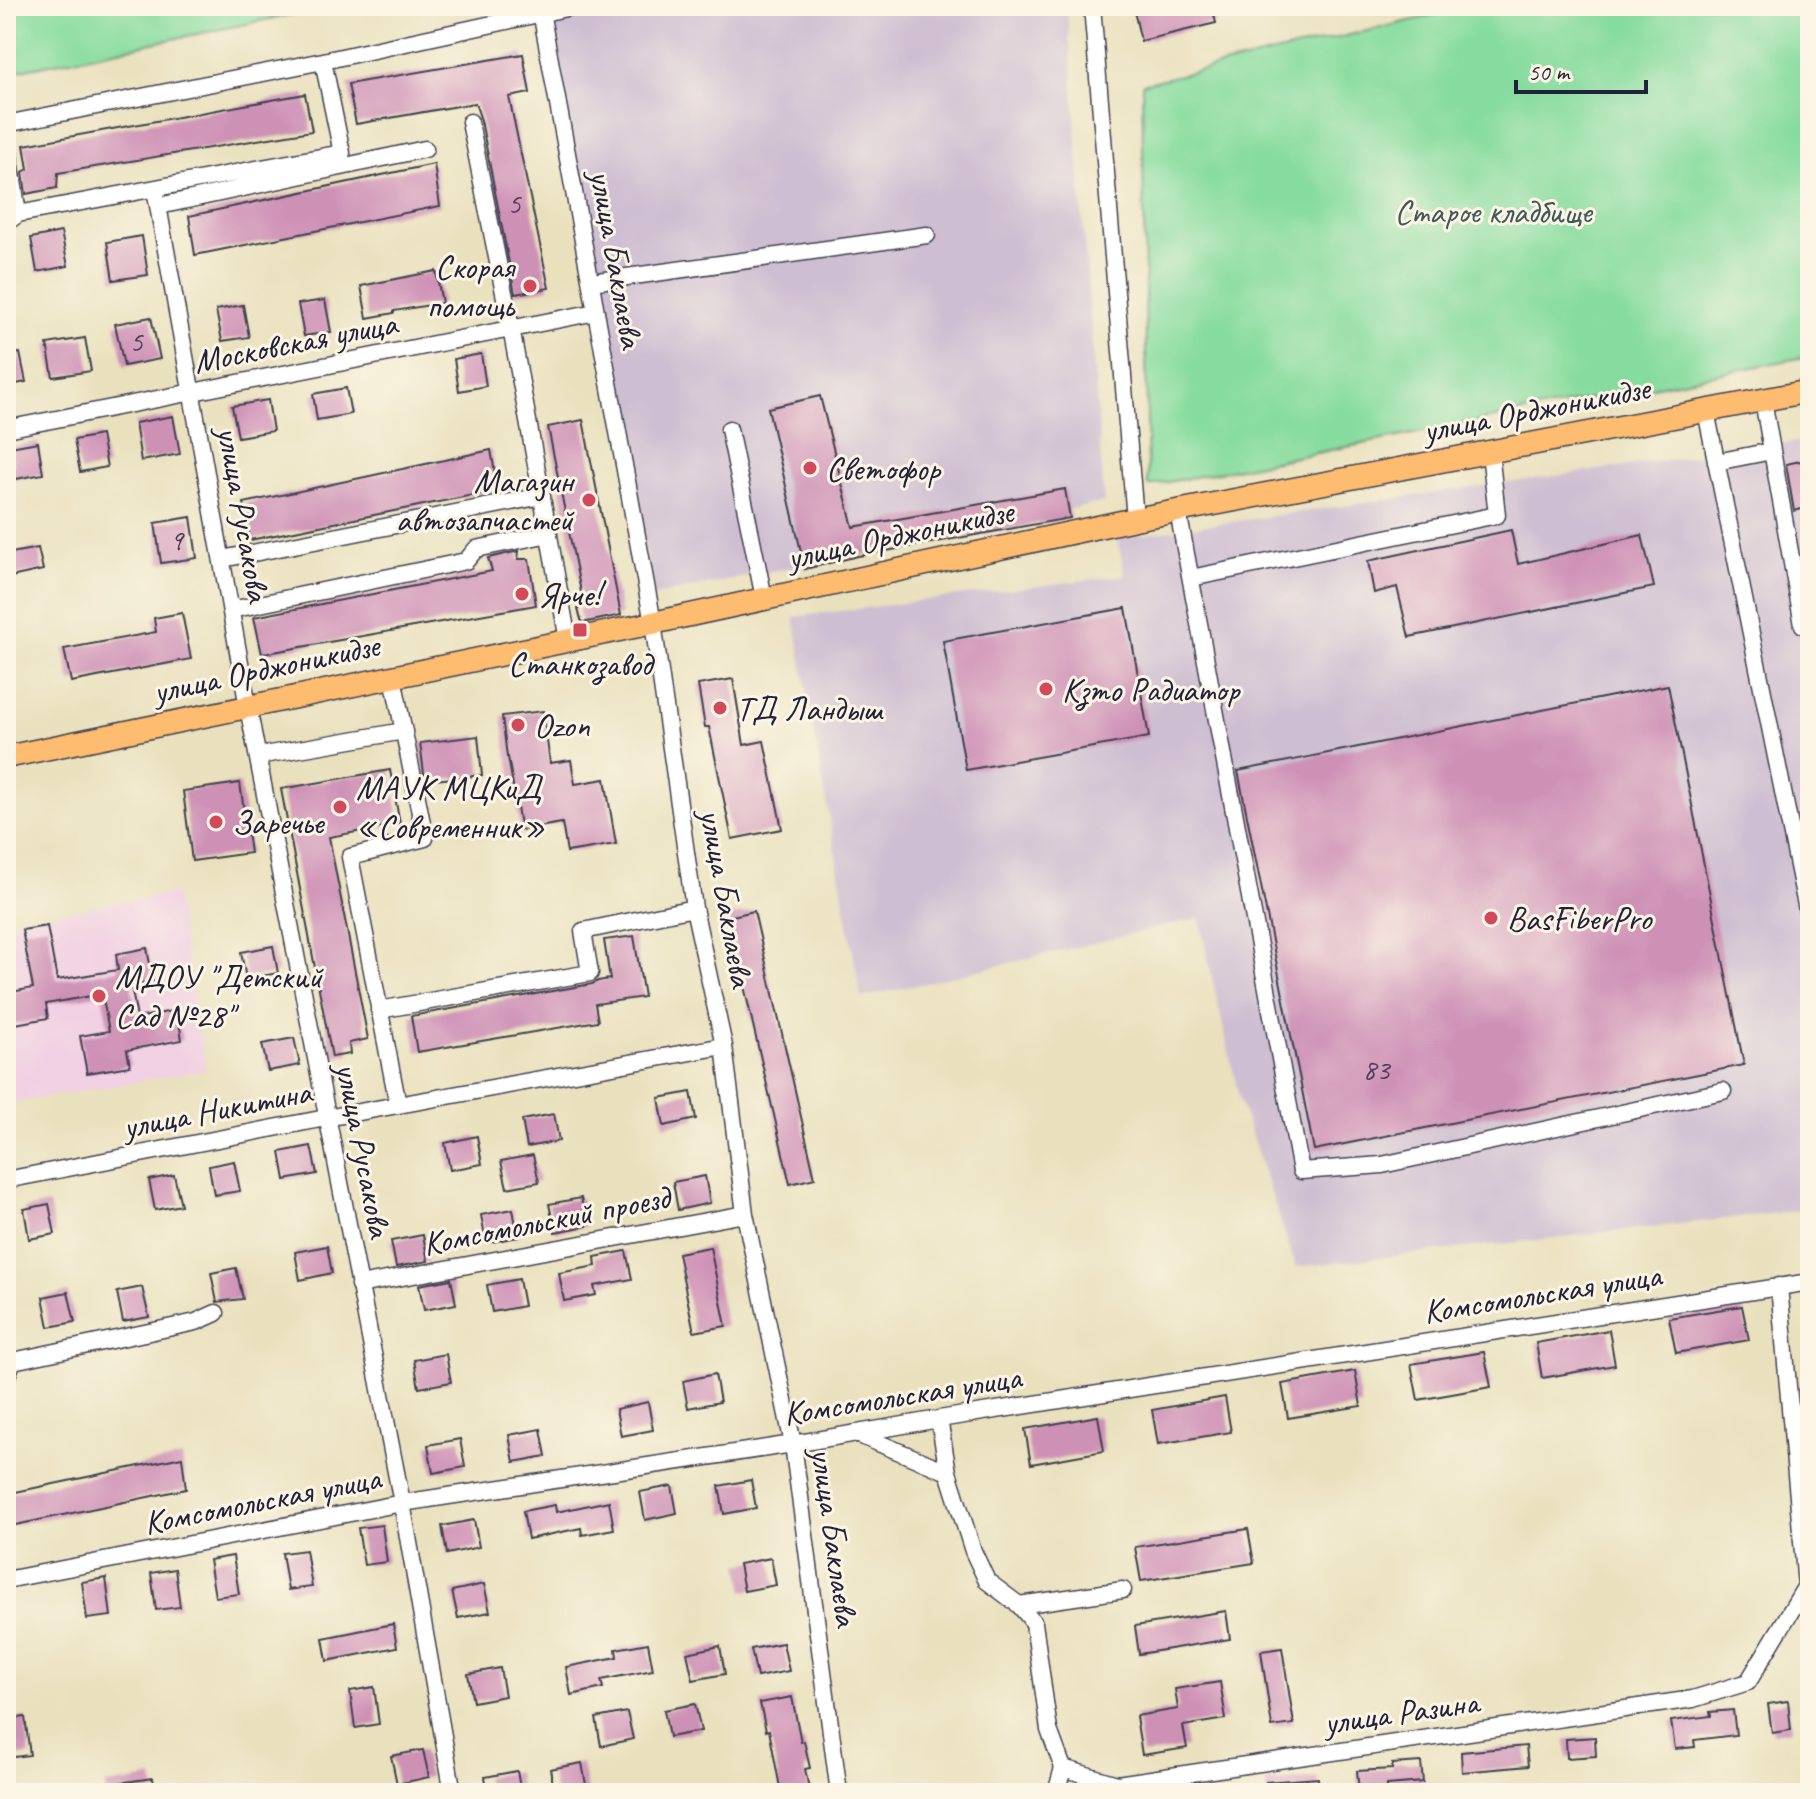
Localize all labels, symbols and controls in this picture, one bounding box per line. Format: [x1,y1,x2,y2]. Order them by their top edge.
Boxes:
scale bar [1516,44,1646,94]
text: 50 m [1528,57,1571,87]
street label: улица Баклаева [580,165,654,353]
house number: 5 [507,184,522,222]
park label: Старое кладбище [1394,190,1594,233]
place label: Скорая помощь [427,245,516,327]
marker: Скорая помощь [521,277,539,295]
street label: Московская улица [190,301,402,383]
house number: 5 [129,322,144,360]
street label: улица Орджоникидзе [1417,365,1656,452]
street label: улица Русакова [207,421,281,607]
place label: Светофор [826,447,942,490]
place label: Магазин автозапчастей [396,459,576,541]
marker: Светофор [801,459,819,477]
street label: улица Орджоникидзе [781,488,1020,579]
marker: Магазин автозапчастей [580,491,598,509]
house number: 9 [169,521,185,559]
place label: Ярче! [538,573,607,616]
marker: Ярче! [513,585,531,603]
marker: Станкозавод [571,621,589,639]
street label: улица Орджоникидзе [147,622,386,713]
place label: Станкозавод [508,642,656,685]
place label: Кзто Радиатор [1062,668,1241,711]
marker: Кзто Радиатор [1037,680,1055,698]
place label: ТД Ландыш [736,687,885,730]
marker: ТД Ландыш [711,699,729,717]
place label: Ozon [534,704,591,747]
marker: Ozon [509,716,527,734]
place label: МАУК МЦКиД «Современник» [356,766,545,848]
marker: МАУК МЦКиД «Современник» [331,798,349,816]
place label: Заречье [232,801,325,844]
street label: улица Баклаева [690,804,764,992]
marker: Заречье [207,813,225,831]
place label: BasFiberPro [1507,897,1653,940]
marker: BasFiberPro [1482,909,1500,927]
place label: МДОУ "Детский Сад №28" [115,955,324,1037]
marker: МДОУ "Детский Сад №28" [90,987,108,1005]
house number: 83 [1363,1050,1392,1088]
street label: улица Русакова [326,1057,402,1243]
street label: улица Никитина [117,1069,317,1149]
street label: Комсомольский проезд [419,1174,676,1265]
street label: Комсомольская улица [1420,1253,1666,1333]
street label: Комсомольская улица [780,1355,1026,1435]
street label: улица Баклаева [801,1443,869,1631]
street label: Комсомольская улица [140,1456,386,1544]
street label: улица Разина [1319,1679,1484,1744]

